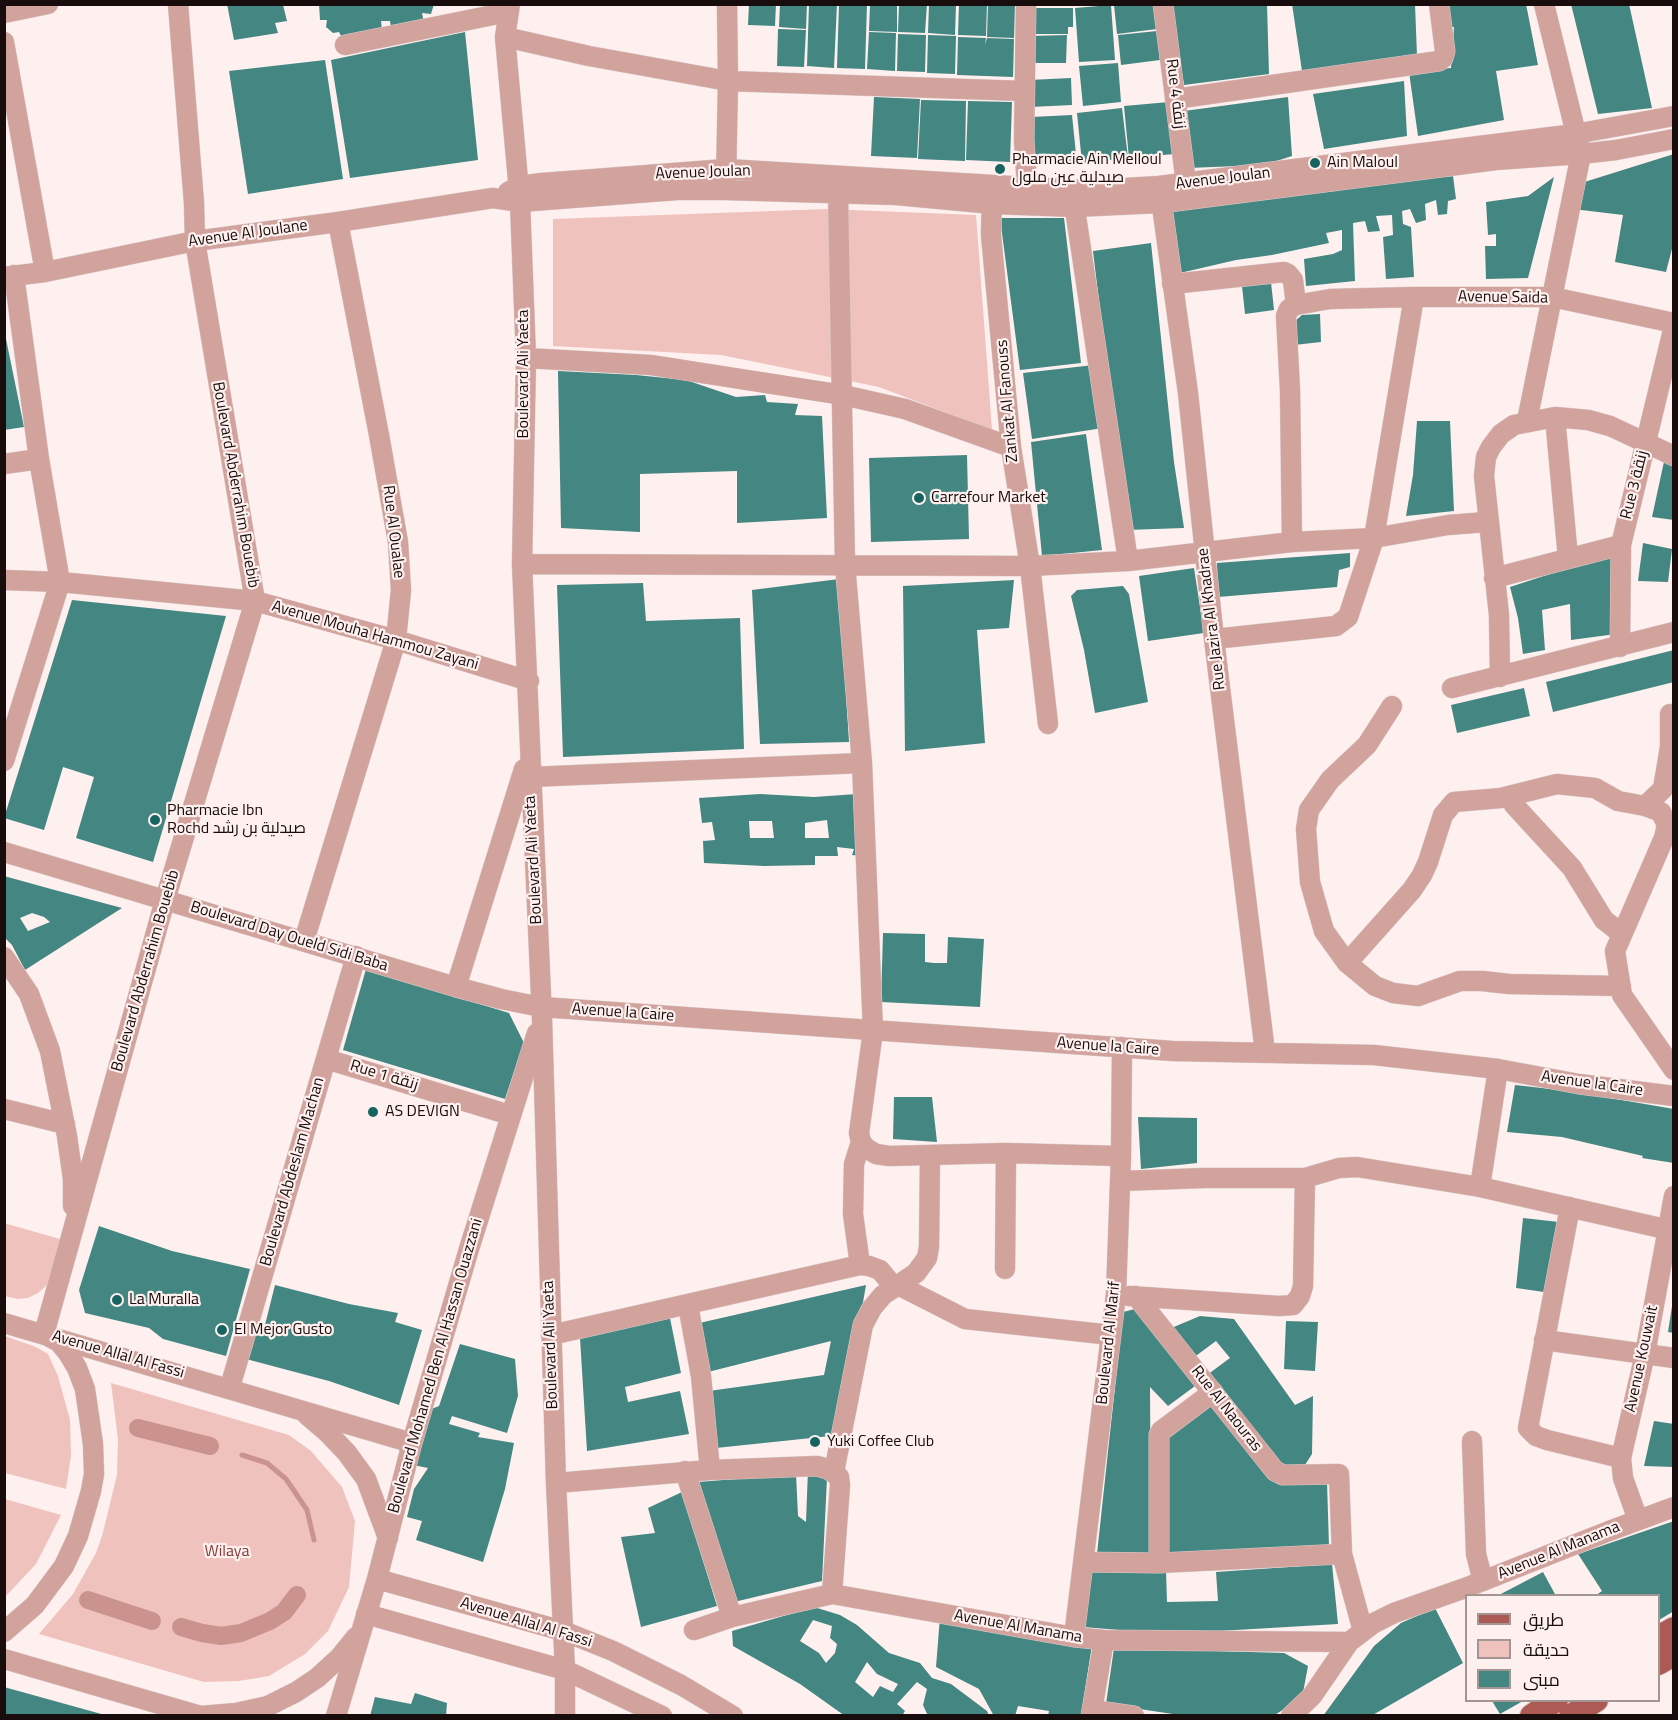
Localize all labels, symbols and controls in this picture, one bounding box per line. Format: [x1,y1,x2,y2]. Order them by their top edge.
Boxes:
street label: Rue 4 زنقة [1161,58,1189,130]
place label: Pharmacie Ain Melloul صيدلية عين ملول [1012,150,1162,188]
place label: Ain Maloul [1327,153,1398,173]
marker: Ain Maloul [1308,156,1322,170]
street label: Avenue Joulan [655,162,751,184]
marker: Pharmacie Ain Melloul صيدلية عين ملول [993,162,1007,176]
street label: Avenue Joulan [1175,164,1271,194]
street label: Avenue Al Joulane [187,216,309,252]
street label: Avenue Saida [1458,288,1548,308]
street label: Boulevard Ali Yaeta [514,310,534,438]
street label: Zankat Al Fanouss [993,339,1023,463]
street label: Boulevard Abderrahim Bouebib [207,380,263,590]
street label: Rue 3 زنقة [1617,449,1653,521]
street label: Rue Al Oualae [378,484,408,580]
place label: Carrefour Market [931,488,1046,508]
marker: Carrefour Market [912,491,926,505]
street label: Rue Jazira Al Khadrae [1194,547,1230,691]
street label: Avenue Mouha Hammou Zayani [269,597,481,675]
street label: Boulevard Ali Yaeta [521,795,547,925]
place label: Pharmacie Ibn Rochd صيدلية بن رشد [167,801,306,839]
marker: Pharmacie Ibn Rochd صيدلية بن رشد [148,813,162,827]
street label: Boulevard Abderrahim Bouebib [108,868,184,1074]
street label: Boulevard Day Oueld Sidi Baba [188,898,390,976]
street label: Avenue la Caire [571,1000,675,1026]
street label: Avenue la Caire [1056,1034,1160,1060]
street label: Rue 1 زنقة [348,1057,420,1095]
street label: Avenue la Caire [1540,1067,1644,1101]
street label: Boulevard Abdeslam Machan [257,1075,329,1269]
place label: AS DEVIGN [385,1102,460,1122]
marker: AS DEVIGN [366,1105,380,1119]
street label: Boulevard Mohamed Ben Al Hassan Ouazzani [385,1216,487,1516]
street label: Boulevard Ali Yaeta [539,1280,563,1410]
street label: Boulevard Al Marif [1093,1280,1125,1406]
place label: La Muralla [129,1290,199,1310]
marker: La Muralla [110,1293,124,1307]
street label: Avenue Kouwait [1621,1304,1663,1414]
place label: El Mejor Gusto [234,1320,332,1340]
marker: El Mejor Gusto [215,1323,229,1337]
street label: Avenue Allal Al Fassi [50,1327,186,1383]
street label: Rue Al Naouras [1187,1362,1265,1456]
place label: Yuki Coffee Club [827,1432,934,1452]
marker: Yuki Coffee Club [808,1435,822,1449]
street label: Avenue Al Manama [1495,1518,1623,1584]
park label: Wilaya [205,1542,249,1562]
street label: Avenue Allal Al Fassi [458,1594,594,1652]
legend [1465,1594,1660,1702]
street label: Avenue Al Manama [952,1606,1084,1648]
text: طريق [1523,1606,1564,1633]
text: حديقة [1523,1636,1569,1663]
text: مبنى [1523,1666,1560,1693]

